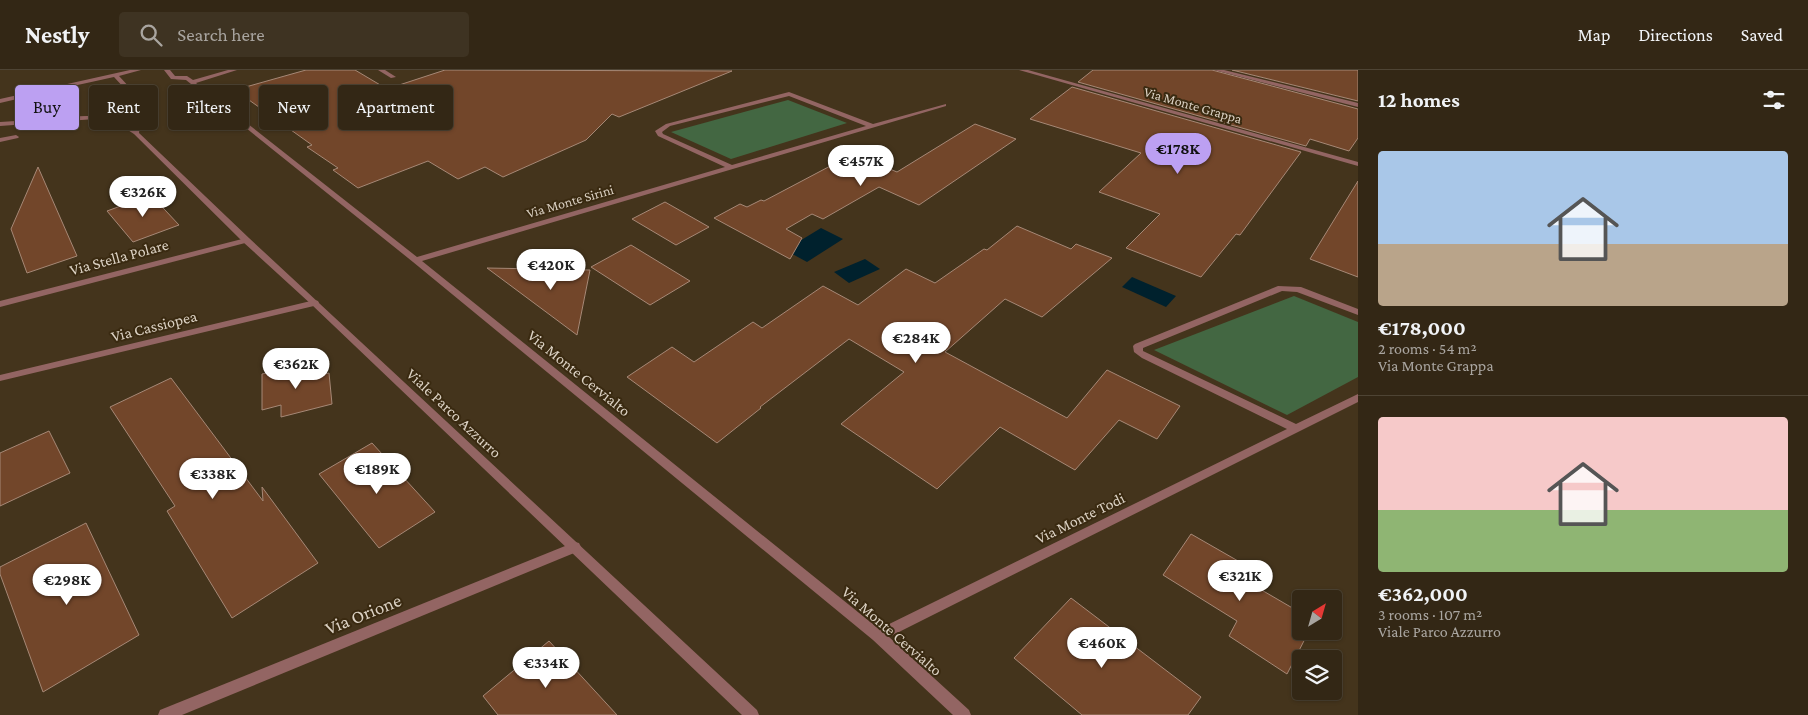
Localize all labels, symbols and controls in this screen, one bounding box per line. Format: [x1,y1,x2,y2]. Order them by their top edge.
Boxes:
search box [119,12,469,57]
text: Nestly [25,21,89,48]
icon: search [137,21,165,49]
text: Search here [177,24,265,45]
text: Map [1578,25,1610,45]
text: Directions [1638,25,1713,45]
text: Saved [1741,25,1783,45]
street label: Via Monte Grappa [1142,83,1244,127]
chip: Buy [15,85,79,130]
chip: Rent [89,85,158,130]
chip: Filters [168,85,249,130]
chip: New [259,85,328,130]
chip: Apartment [338,85,453,130]
icon: filters [1760,86,1788,114]
text: 12 homes [1378,88,1460,112]
pin: €178K [1143,132,1213,175]
text: €178K [1156,140,1200,157]
pin: €457K [826,144,896,187]
text: €457K [839,152,883,169]
pin: €326K [108,176,178,218]
street label: Via Monte Sirini [525,181,616,221]
text: €326K [120,183,166,200]
icon: home [1538,184,1628,274]
street label: Via Stella Polare [68,236,170,278]
pin: €420K [516,248,586,291]
text: €420K [528,256,574,273]
street label: Via Cassiopea [109,307,199,346]
text: €178,000 [1378,316,1466,340]
pin: €284K [881,322,951,364]
street label: Via Monte Cervialto [524,326,634,420]
text: €284K [893,329,939,346]
text: 2 rooms · 54 m² [1378,340,1477,357]
pin: €362K [261,348,331,390]
text: €362K [273,355,319,372]
text: Via Monte Grappa [1378,357,1494,374]
street label: Viale Parco Azzurro [403,365,505,461]
icon: home [1538,449,1628,539]
pin: €189K [342,452,412,495]
pin: €338K [178,458,248,500]
text: €189K [355,460,399,477]
text: €338K [190,465,236,482]
street label: Via Monte Todi [1033,489,1127,547]
pin: €321K [1205,560,1275,602]
pin: €298K [32,564,102,606]
text: €321K [1219,567,1261,584]
text: €298K [44,571,90,588]
text: €362,000 [1378,582,1468,606]
street label: Via Monte Cervialto [839,583,946,679]
street label: Via Orione [322,589,404,639]
north arrow [1292,590,1342,640]
map controls [1292,590,1342,700]
text: 3 rooms · 107 m² [1378,606,1482,623]
text: Viale Parco Azzurro [1378,623,1501,640]
pin: €460K [1067,626,1137,669]
text: €460K [1078,634,1126,651]
pin: €334K [511,646,581,689]
button: layers [1292,650,1342,700]
text: €334K [524,654,568,671]

